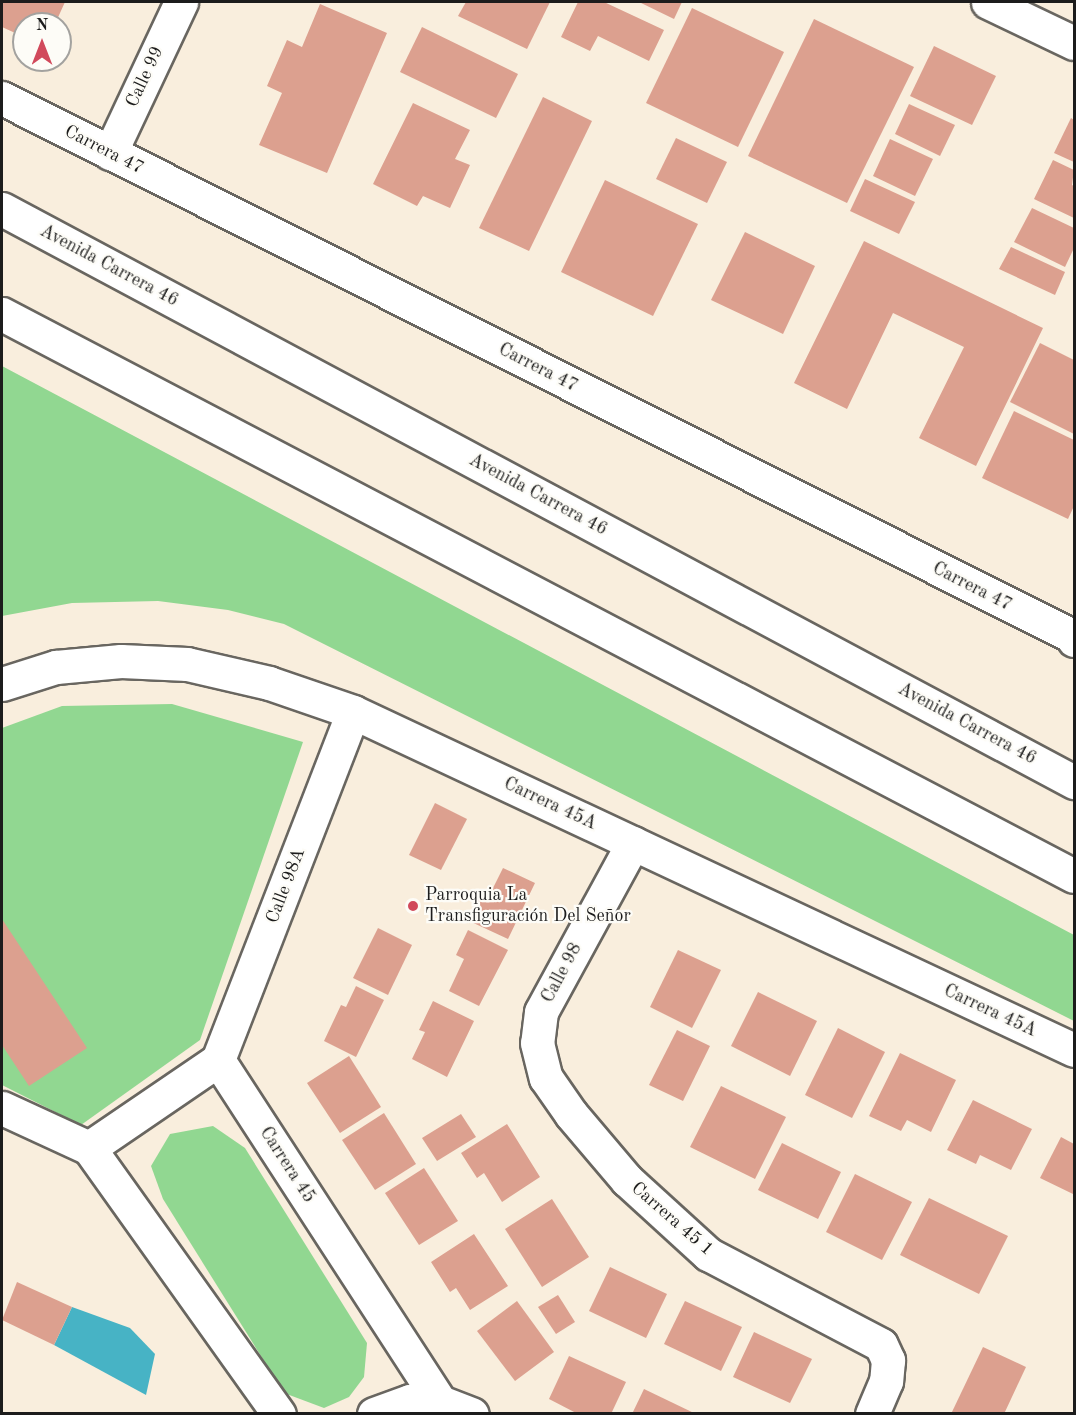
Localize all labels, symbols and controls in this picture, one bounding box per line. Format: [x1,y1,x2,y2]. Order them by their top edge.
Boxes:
north arrow [12,12,72,72]
text: N [36,18,48,34]
street label: Calle 99 [122,43,168,111]
street label: Carrera 47 [61,121,147,179]
street label: Avenida Carrera 46 [36,220,182,312]
street label: Carrera 47 [495,339,581,397]
street label: Avenida Carrera 46 [465,449,611,541]
street label: Carrera 47 [929,558,1015,616]
street label: Avenida Carrera 46 [894,678,1040,770]
street label: Carrera 45A [500,773,600,835]
street label: Calle 98A [262,845,310,927]
place label: Parroquia La Transfiguración Del Señor [425,885,631,928]
marker: Parroquia La Transfiguración Del Señor [406,899,420,913]
street label: Calle 98 [537,939,587,1007]
street label: Carrera 45A [940,980,1040,1042]
street label: Carrera 45 [254,1123,320,1207]
street label: Carrera 45 1 [627,1178,717,1260]

